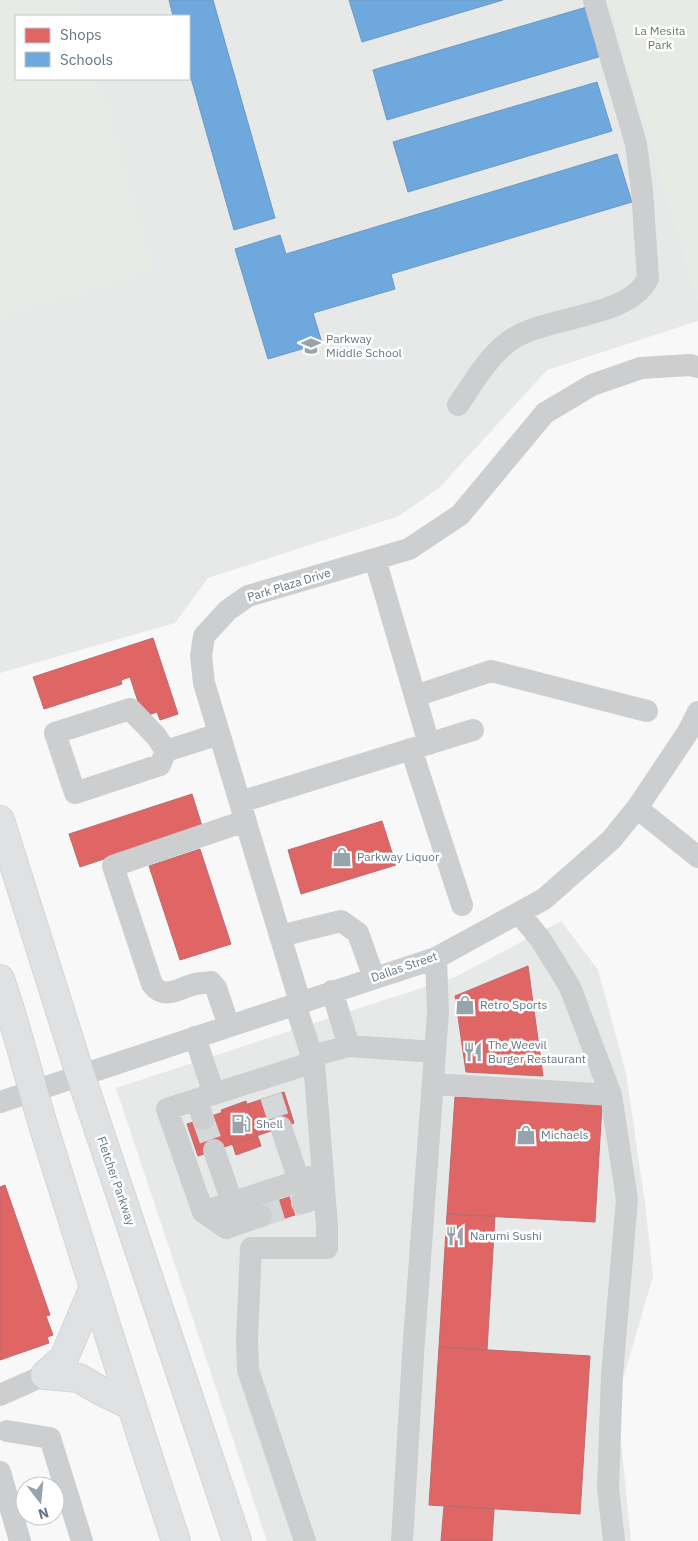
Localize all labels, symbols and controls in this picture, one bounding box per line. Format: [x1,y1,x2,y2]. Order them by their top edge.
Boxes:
legend [15,15,190,80]
park label: La Mesita Park [634,23,686,52]
text: Shops [60,25,102,44]
text: Schools [60,50,113,69]
place label: Parkway Middle School [326,331,402,360]
school or university icon: Parkway Middle School [300,335,322,357]
street label: Park Plaza Drive [245,565,333,604]
shop icon: Parkway Liquor [331,846,353,868]
place label: Parkway Liquor [357,849,440,864]
street label: Dallas Street [369,948,439,985]
shop icon: Retro Sports [454,994,476,1016]
place label: Retro Sports [480,997,548,1012]
place label: The Weevil Burger Restaurant [488,1037,586,1066]
restaurant icon: The Weevil Burger Restaurant [462,1041,484,1063]
fuel station icon: Shell [230,1113,252,1135]
place label: Shell [256,1116,283,1131]
shop icon: Michaels [515,1124,537,1146]
place label: Michaels [541,1127,589,1142]
street label: Fletcher Parkway [94,1134,139,1227]
restaurant icon: Narumi Sushi [444,1225,466,1247]
place label: Narumi Sushi [470,1228,542,1243]
north arrow [15,1476,65,1526]
text: N [36,1503,51,1524]

